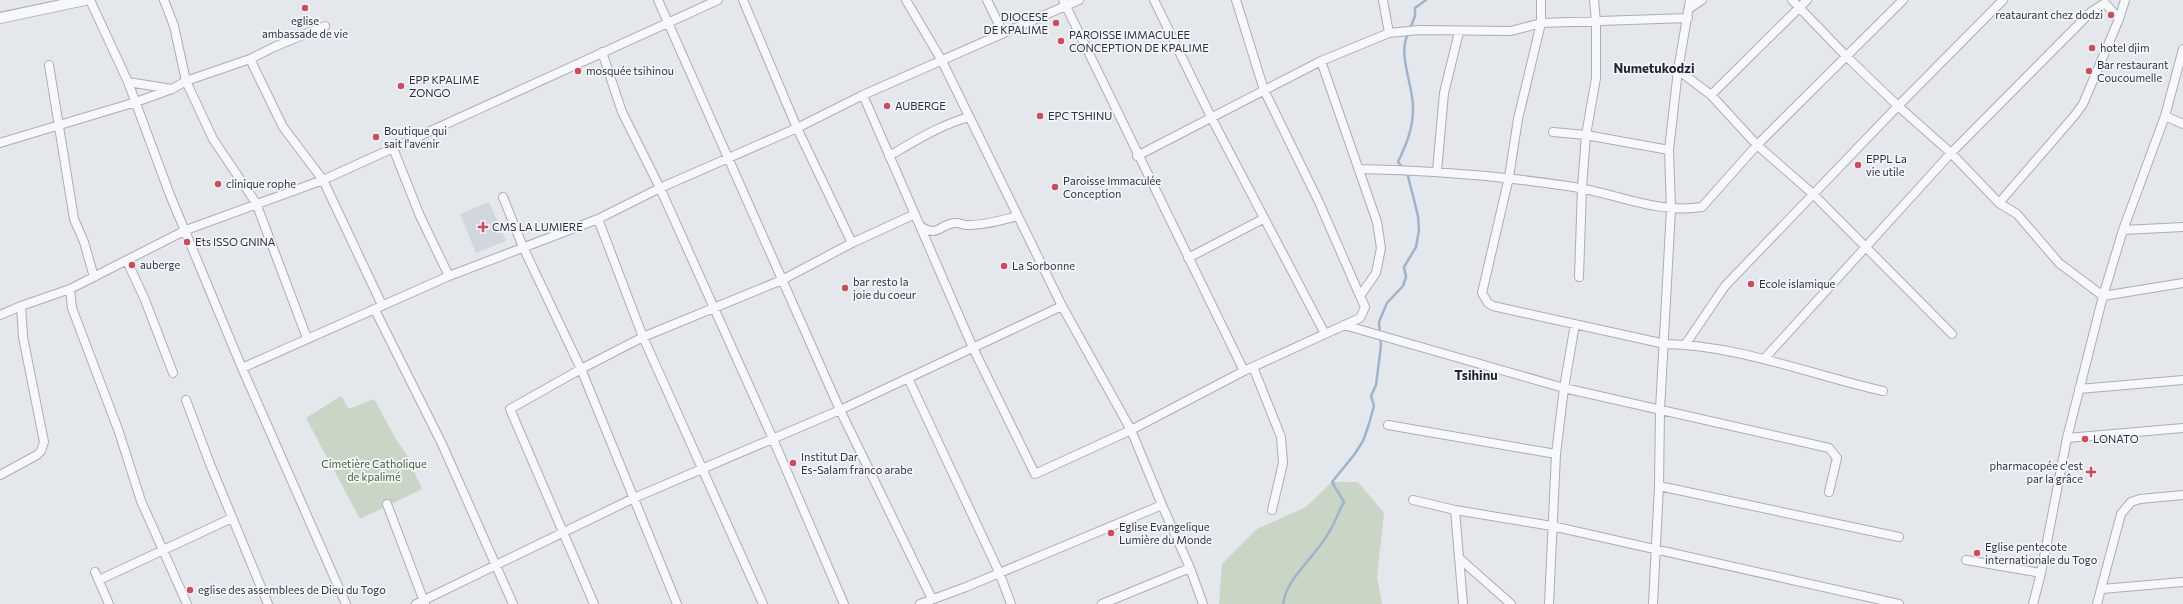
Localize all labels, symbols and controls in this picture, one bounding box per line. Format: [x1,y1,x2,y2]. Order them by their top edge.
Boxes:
marker: eglise ambassade de vie [300,3,310,13]
place label: reataurant chez dodzi [1995,8,2103,21]
place label: DIOCESE DE KPALIME [984,10,1048,36]
marker: reataurant chez dodzi [2106,10,2116,20]
place label: eglise ambassade de vie [262,14,348,40]
marker: DIOCESE DE KPALIME [1051,18,1061,28]
place label: PAROISSE IMMACULEE CONCEPTION DE KPALIME [1069,28,1209,54]
marker: PAROISSE IMMACULEE CONCEPTION DE KPALIME [1056,36,1066,46]
place label: hotel djim [2100,41,2150,54]
marker: hotel djim [2087,43,2097,53]
place label: Bar restaurant Coucoumelle [2097,58,2169,84]
district label: Numetukodzi [1613,60,1695,76]
place label: mosquée tsihinou [586,64,674,77]
marker: mosquée tsihinou [573,66,583,76]
marker: Bar restaurant Coucoumelle [2084,66,2094,76]
place label: EPP KPALIME ZONGO [409,73,479,99]
marker: EPP KPALIME ZONGO [396,81,406,91]
place label: AUBERGE [895,99,946,112]
marker: AUBERGE [882,101,892,111]
place label: EPC TSHINU [1048,109,1112,122]
marker: EPC TSHINU [1035,111,1045,121]
place label: Boutique qui sait l'avenir [384,124,447,150]
marker: Boutique qui sait l'avenir [371,132,381,142]
place label: EPPL La vie utile [1866,152,1907,178]
marker: EPPL La vie utile [1853,160,1863,170]
place label: Paroisse Immaculée Conception [1063,174,1161,200]
place label: clinique rophe [226,177,296,190]
marker: clinique rophe [213,179,223,189]
marker: Paroisse Immaculée Conception [1050,182,1060,192]
place label: CMS LA LUMIERE [492,220,583,233]
marker: CMS LA LUMIERE [477,221,489,233]
place label: Ets ISSO GNINA [195,235,276,248]
marker: Ets ISSO GNINA [182,237,192,247]
place label: auberge [140,258,180,271]
place label: La Sorbonne [1012,259,1075,272]
marker: auberge [127,260,137,270]
marker: La Sorbonne [999,261,1009,271]
place label: bar resto la joie du coeur [853,275,917,301]
place label: Ecole islamique [1759,277,1836,290]
marker: Ecole islamique [1746,279,1756,289]
marker: bar resto la joie du coeur [840,283,850,293]
district label: Tsihinu [1454,367,1498,383]
place label: LONATO [2093,432,2139,445]
marker: LONATO [2080,434,2090,444]
place label: Institut Dar Es-Salam franco arabe [801,450,913,476]
park label: Cimetière Catholique de kpalimé [321,457,427,483]
marker: Institut Dar Es-Salam franco arabe [788,458,798,468]
place label: pharmacopée c'est par la grâce [1990,459,2083,485]
marker: pharmacopée c'est par la grâce [2086,467,2096,477]
place label: Eglise Evangelique Lumière du Monde [1119,520,1212,546]
marker: Eglise Evangelique Lumière du Monde [1106,528,1116,538]
place label: Eglise pentecote internationale du Togo [1985,540,2098,566]
marker: Eglise pentecote internationale du Togo [1972,548,1982,558]
place label: eglise des assemblees de Dieu du Togo [198,583,386,596]
marker: eglise des assemblees de Dieu du Togo [185,585,195,595]

